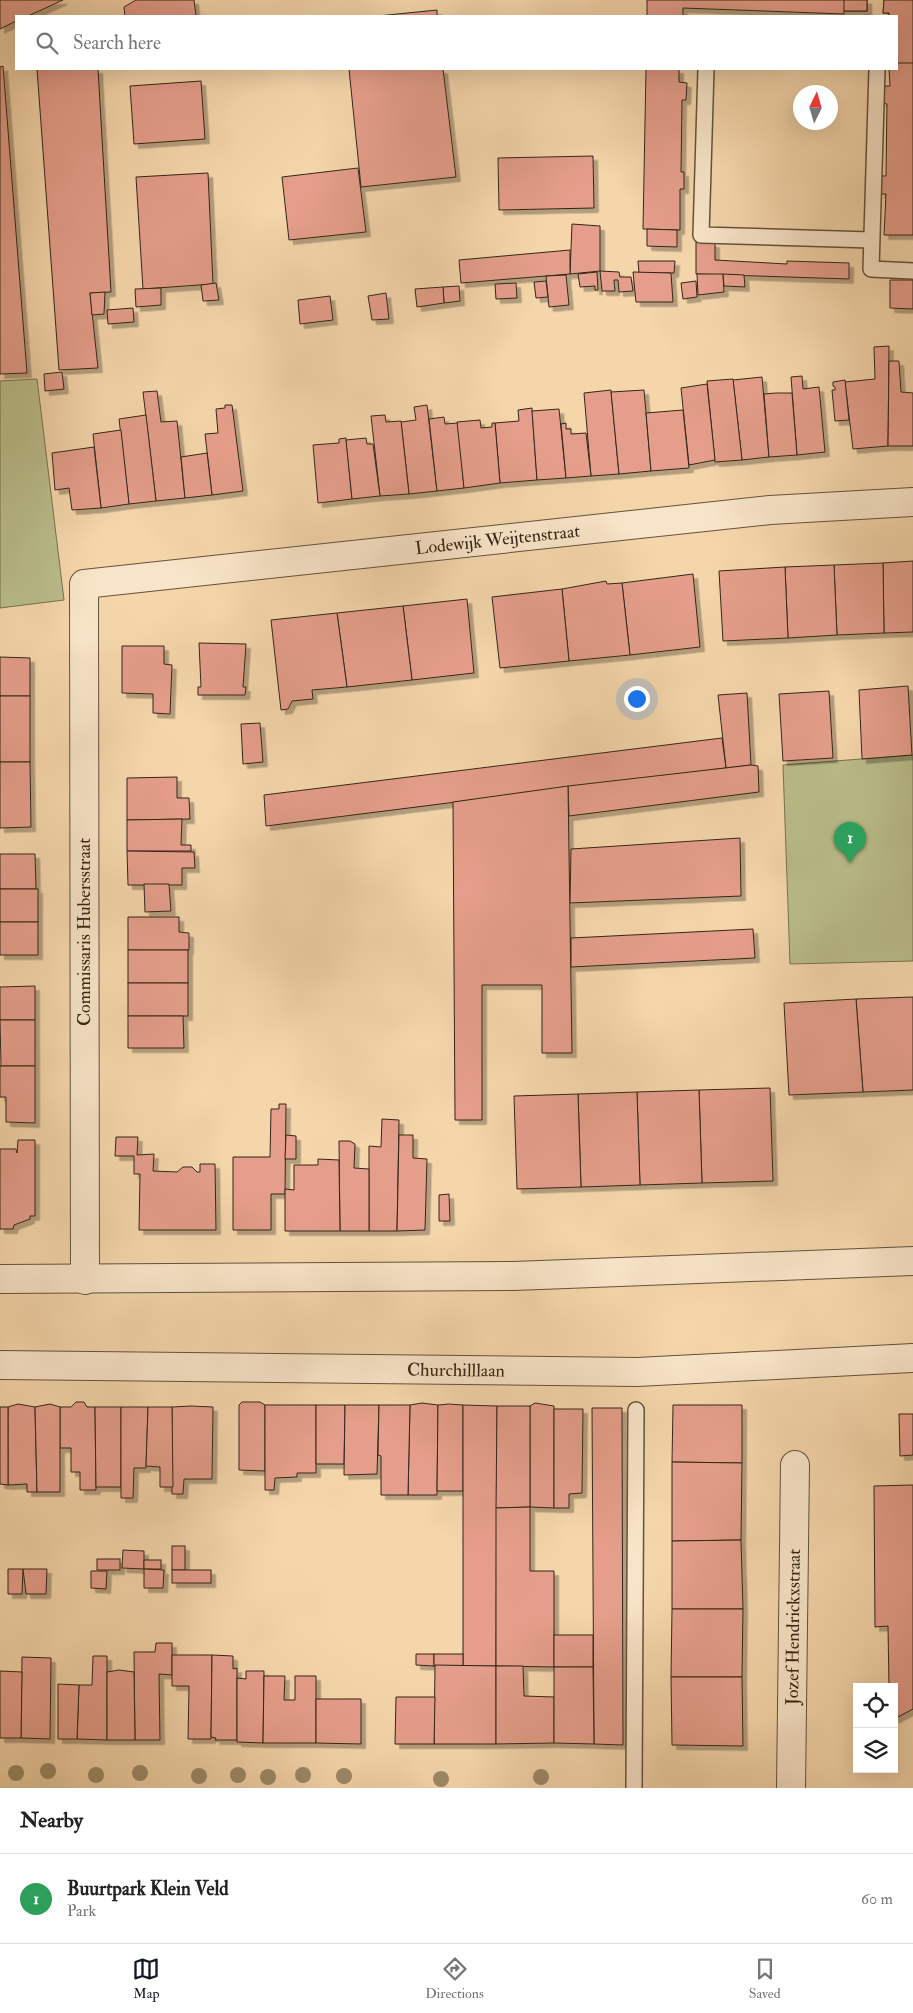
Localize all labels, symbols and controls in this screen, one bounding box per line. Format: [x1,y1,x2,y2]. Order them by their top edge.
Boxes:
search box [15,15,898,70]
icon: search [33,29,61,57]
text: Search here [73,31,161,55]
north arrow [793,85,838,130]
street label: Lodewijk Weijtenstraat [414,519,581,560]
your location [624,686,650,712]
pin: 1 [834,822,866,863]
street label: Commissaris Hubersstraat [73,838,96,1026]
street label: Churchilllaan [407,1358,505,1382]
street label: Jozef Hendrickxstraat [781,1549,805,1706]
map controls [853,1683,898,1773]
button: locate [853,1683,898,1728]
button: layers [853,1728,898,1773]
text: Nearby [20,1807,83,1834]
text: Buurtpark Klein Veld [67,1877,229,1901]
text: 1 [33,1889,39,1909]
text: 60 m [861,1889,893,1909]
text: Park [67,1901,96,1921]
tab: Map [132,1955,160,2002]
tab: Directions [425,1955,484,2002]
tab: Saved [749,1955,781,2002]

